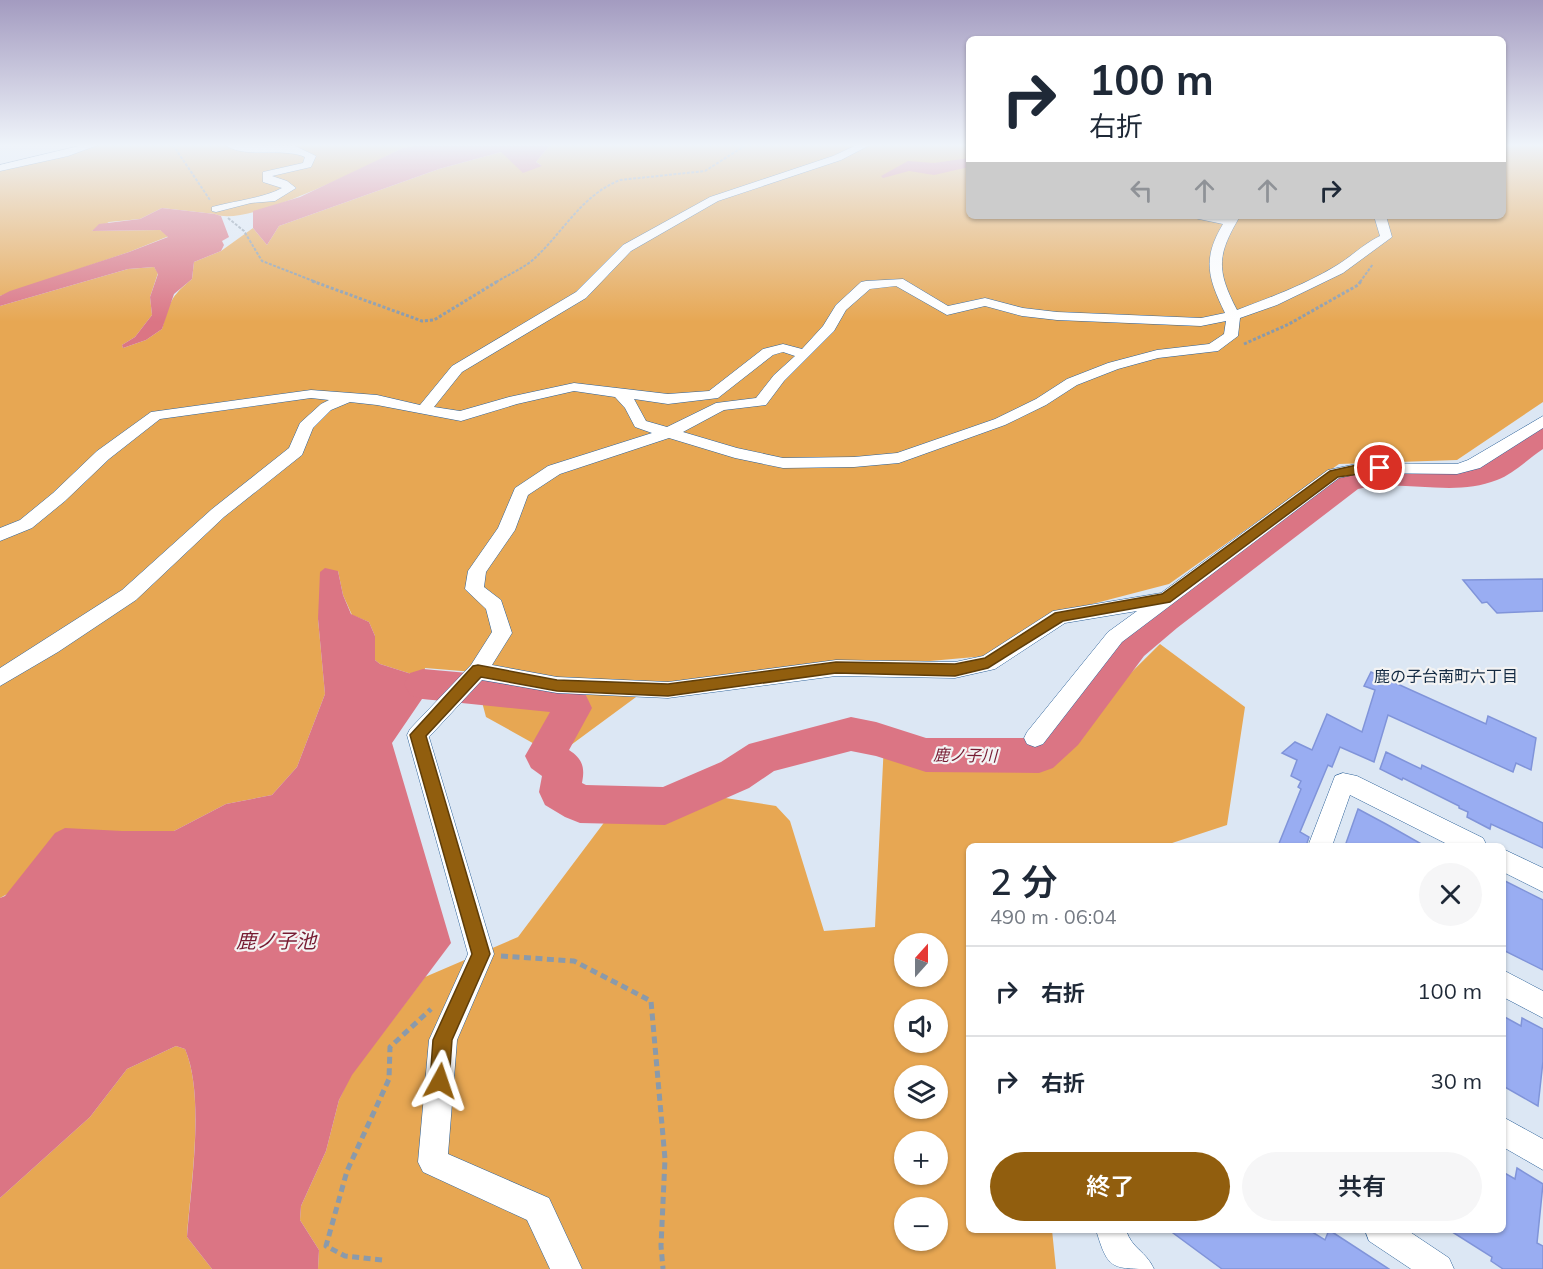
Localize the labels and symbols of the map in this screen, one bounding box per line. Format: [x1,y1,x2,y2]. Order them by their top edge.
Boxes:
pin [1354,442,1405,493]
district label: 鹿の子台南町六丁目 [1374,666,1518,686]
water label: 鹿ノ子川 [933,744,999,766]
water label: 鹿ノ子池 [236,928,318,953]
north arrow [894,933,948,987]
position arrow [408,1049,472,1113]

